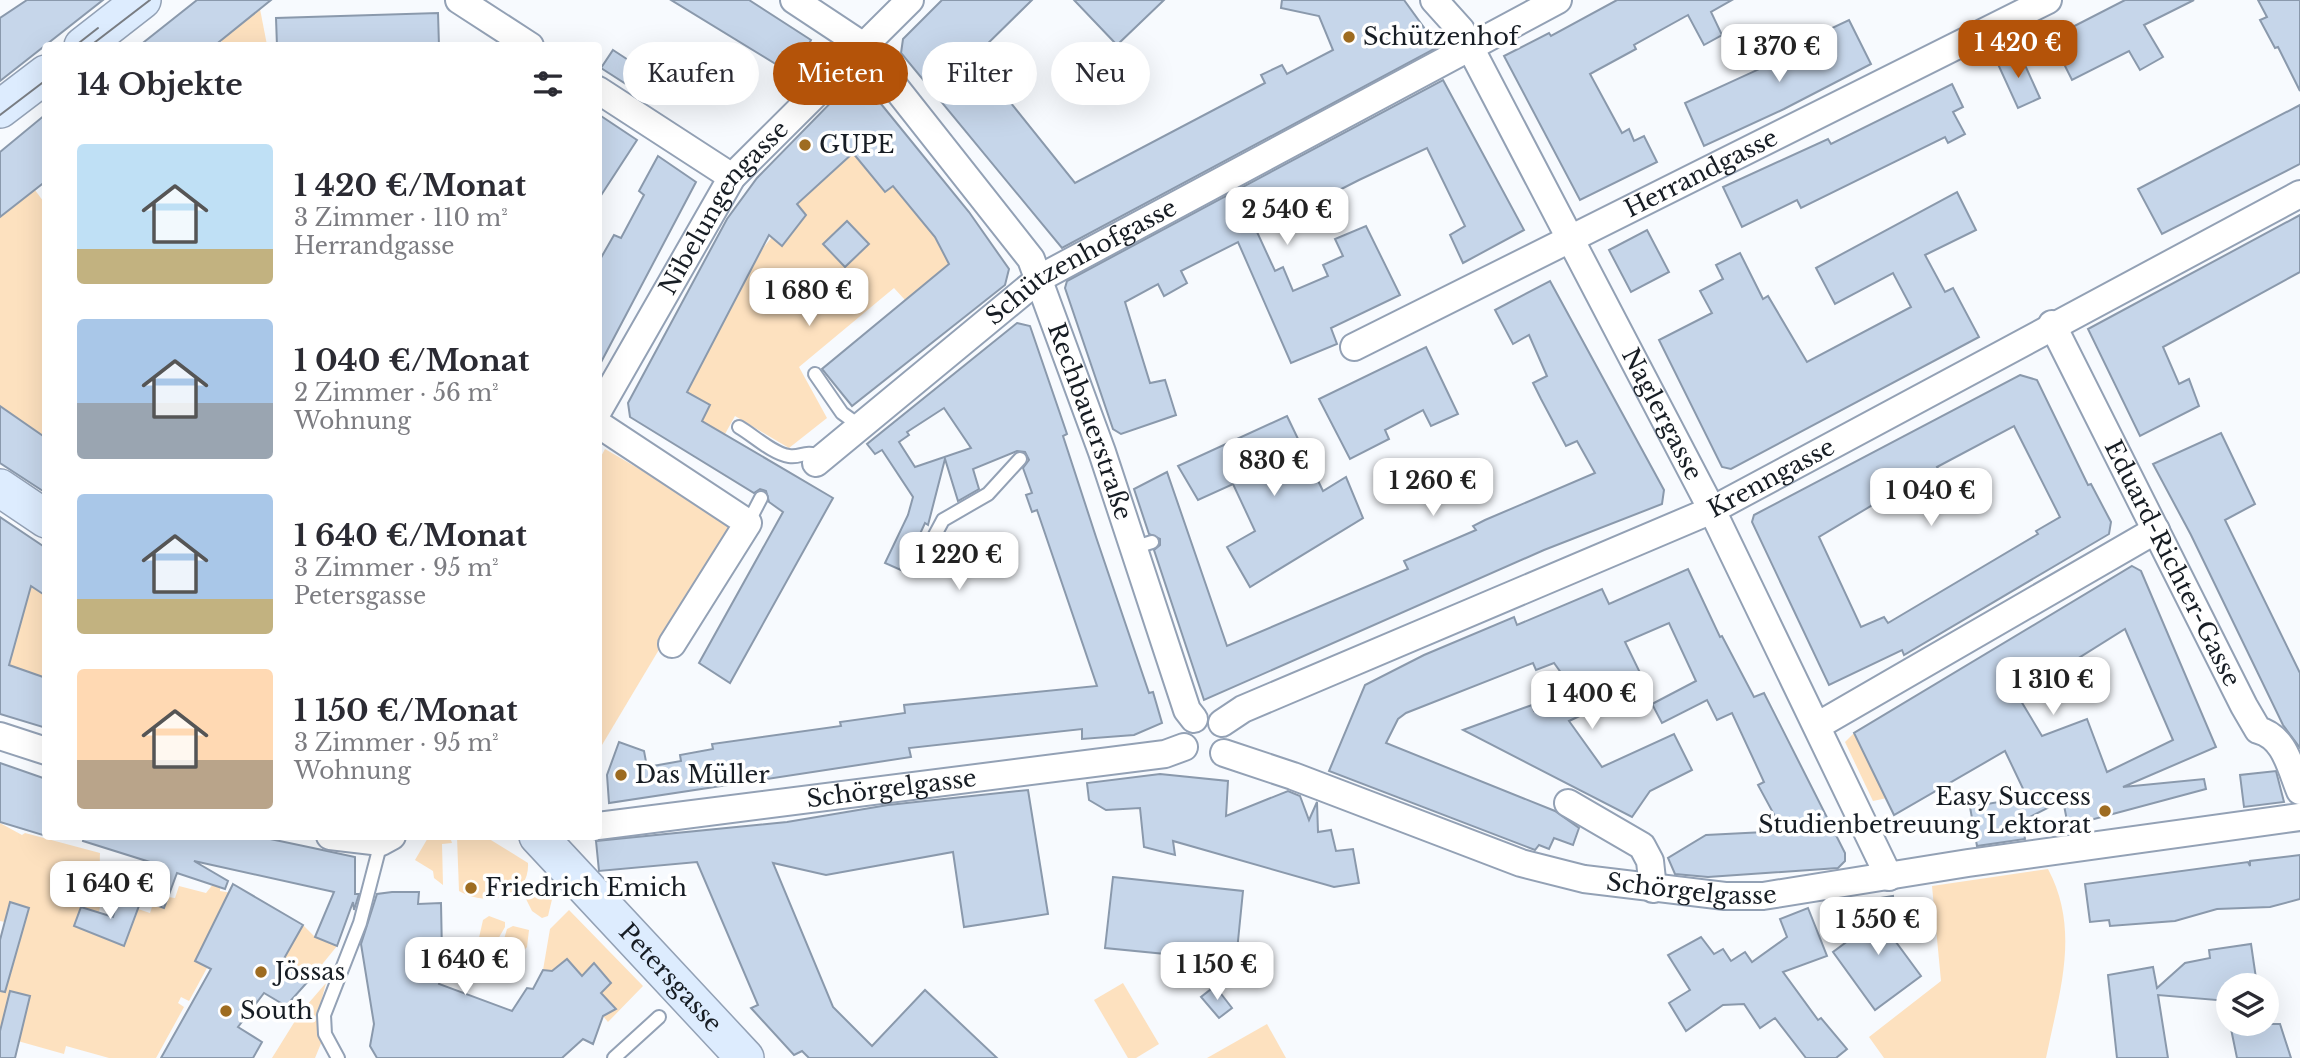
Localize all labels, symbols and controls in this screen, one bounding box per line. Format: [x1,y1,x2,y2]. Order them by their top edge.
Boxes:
pin: 1 420 € [1953,20,2083,80]
place label: Schützenhof [1363,22,1522,51]
pin: 1 370 € [1714,24,1844,84]
marker: Schützenhof [1341,29,1357,45]
text: 1 420 € [1974,29,2062,57]
text: 1 370 € [1737,33,1821,61]
chip: Kaufen [623,42,759,105]
chip: Mieten [773,42,908,105]
chip: Filter [922,42,1037,105]
chip: Neu [1051,42,1150,105]
icon: filters [529,65,567,103]
text: 14 Objekte [77,66,243,103]
street label: Nibelungengasse [653,114,794,300]
street label: Herrandgasse [1619,123,1782,223]
place label: GUPE [819,130,894,159]
marker: GUPE [797,137,813,153]
text: 1 420 €/Monat [294,167,526,204]
icon: home [133,172,217,256]
pin: 2 540 € [1222,188,1352,247]
street label: Schützenhofgasse [980,192,1181,331]
text: 2 540 € [1241,196,1333,224]
text: 3 Zimmer · 110 m² [294,204,508,232]
text: Herrandgasse [294,232,455,260]
pin: 1 680 € [744,268,874,328]
text: 1 680 € [765,277,853,305]
street label: Rechbauerstraße [1042,319,1138,524]
text: 1 040 €/Monat [294,342,529,379]
street label: Naglergasse [1616,343,1709,485]
icon: home [133,347,217,431]
text: 2 Zimmer · 56 m² [294,379,499,407]
text: Wohnung [294,407,411,435]
street label: Krenngasse [1703,432,1840,524]
street label: Eduard-Richter-Gasse [2099,435,2247,691]
pin: 830 € [1225,438,1323,498]
text: 830 € [1239,447,1309,475]
pin: 1 260 € [1368,458,1498,518]
text: 1 260 € [1389,467,1477,495]
pin: 1 040 € [1866,468,1996,528]
text: 1 040 € [1886,477,1976,505]
text: 1 640 €/Monat [294,517,527,554]
icon: home [133,522,217,606]
pin: 1 220 € [894,532,1024,592]
text: 1 220 € [915,541,1003,569]
text: 3 Zimmer · 95 m² [294,554,499,582]
text: Petersgasse [294,582,426,610]
pin: 1 310 € [1988,658,2118,717]
text: 1 310 € [2012,666,2094,694]
pin: 1 400 € [1527,672,1657,731]
text: 1 400 € [1547,680,1637,708]
text: 1 150 €/Monat [294,692,518,729]
icon: home [133,697,217,781]
text: 3 Zimmer · 95 m² [294,729,499,757]
text: Wohnung [294,757,411,785]
place label: Das Müller [635,760,770,789]
street label: Schörgelgasse [805,763,978,813]
marker: Das Müller [613,767,629,783]
place label: Easy Success Studienbetreuung Lektorat [1758,782,2091,839]
marker: Easy Success Studienbetreuung Lektorat [2097,803,2113,819]
pin: 1 640 € [45,862,175,921]
street label: Schörgelgasse [1605,867,1779,910]
text: 1 640 € [66,870,154,898]
place label: Friedrich Emich [485,873,687,902]
marker: Friedrich Emich [463,880,479,896]
pin: 1 550 € [1813,898,1943,957]
text: 1 550 € [1836,906,1920,934]
street label: Petersgasse [613,917,728,1038]
pin: 1 640 € [400,937,530,997]
pin: 1 150 € [1152,942,1282,1002]
text: 1 640 € [421,946,509,974]
text: 1 150 € [1177,951,1257,979]
place label: Jössas [272,957,346,986]
marker: Jössas [253,964,269,980]
map controls [2216,973,2279,1036]
button: layers [2216,973,2279,1036]
place label: South [240,996,313,1025]
marker: South [218,1003,234,1019]

